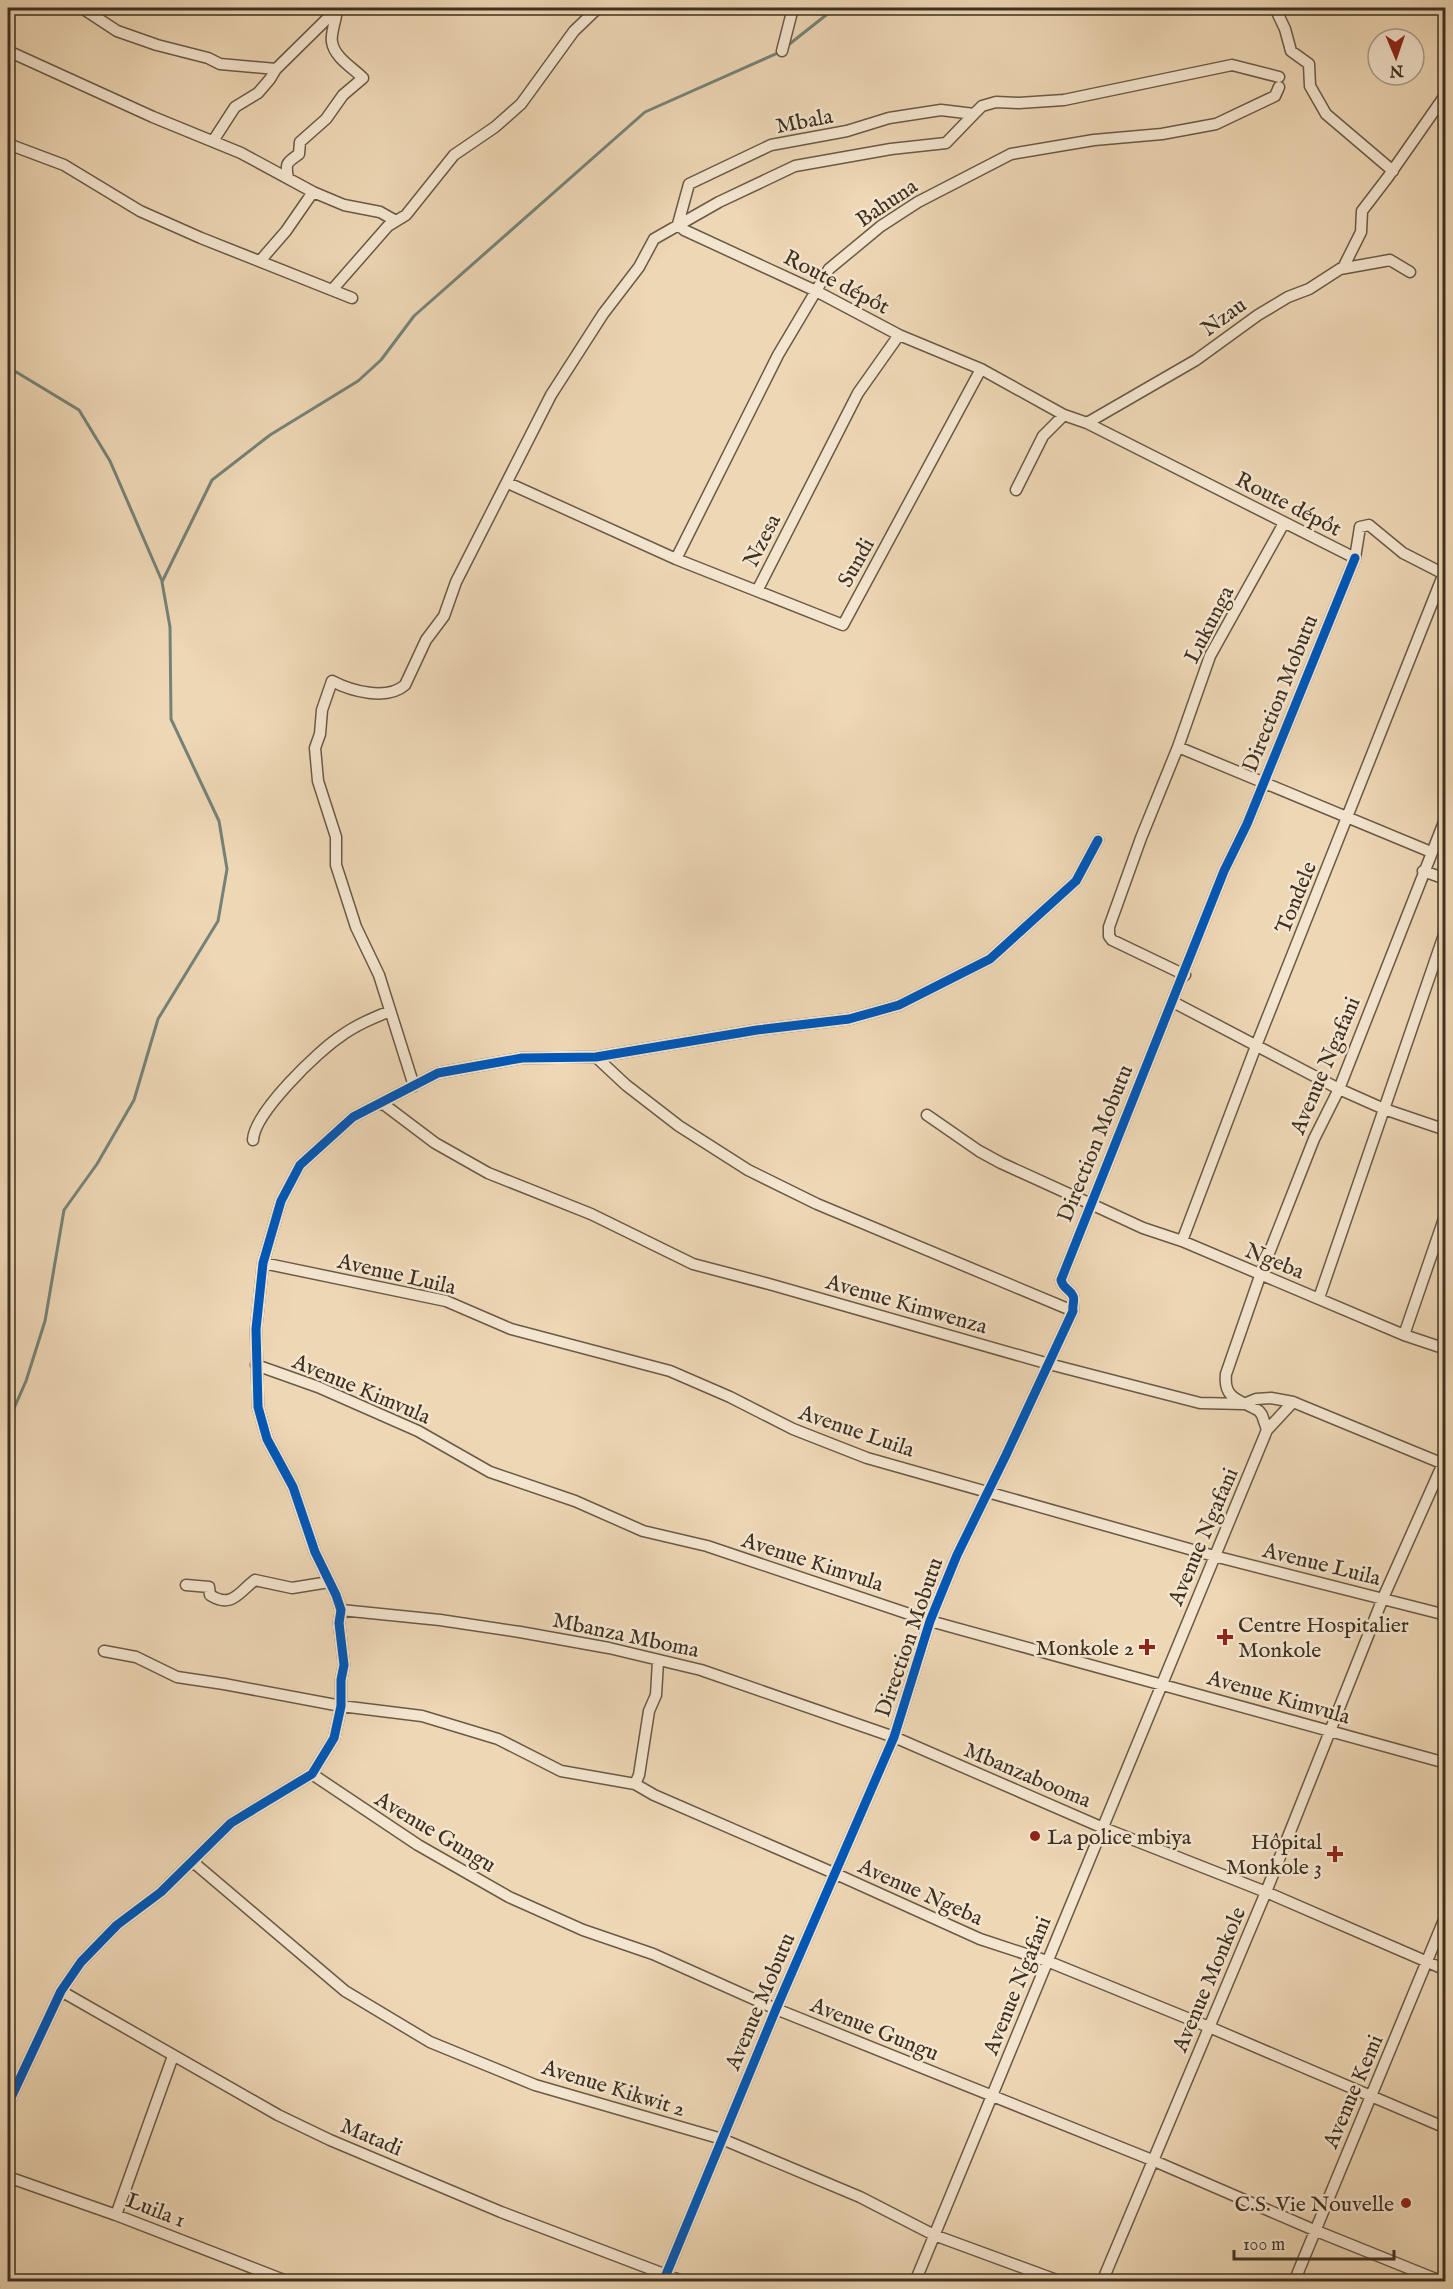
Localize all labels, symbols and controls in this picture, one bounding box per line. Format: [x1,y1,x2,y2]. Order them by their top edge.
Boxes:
north arrow [1366,27,1426,87]
text: N [1389,60,1405,80]
street label: Mbala [773,103,836,141]
street label: Bahuna [851,173,924,234]
street label: Route dépôt [778,244,894,322]
street label: Nzau [1196,292,1252,344]
street label: Route dépôt [1230,466,1346,544]
street label: Nzesa [738,509,788,572]
street label: Sundi [832,533,882,593]
street label: Lukunga [1178,581,1241,668]
street label: Direction Mobutu [1237,611,1325,776]
street label: Tondele [1270,858,1324,938]
street label: Avenue Ngafani [1284,993,1367,1140]
street label: Direction Mobutu [1052,1061,1140,1226]
street label: Ngeba [1240,1237,1309,1287]
street label: Avenue Luila [334,1248,459,1302]
street label: Avenue Kimwenza [822,1268,991,1341]
street label: Avenue Kimvula [287,1348,435,1432]
street label: Avenue Luila [794,1399,918,1465]
street label: Avenue Ngafani [1162,1464,1245,1611]
street label: Avenue Kimvula [737,1527,887,1599]
street label: Avenue Luila [1259,1537,1384,1593]
street label: Direction Mobutu [869,1554,950,1721]
street label: Mbanza Mboma [550,1607,702,1665]
place label: Centre Hospitalier Monkole [1238,1612,1409,1665]
marker: Centre Hospitalier Monkole [1216,1628,1234,1646]
place label: Monkole 2 [1036,1635,1134,1663]
marker: Monkole 2 [1138,1638,1156,1656]
street label: Avenue Kimvula [1203,1664,1354,1732]
street label: Mbanzabooma [959,1737,1095,1815]
street label: Avenue Gungu [369,1785,500,1880]
place label: La police mbiya [1047,1824,1192,1852]
marker: La police mbiya [1028,1829,1042,1843]
place label: Hôpital Monkole 3 [1226,1829,1322,1882]
marker: Hôpital Monkole 3 [1326,1845,1344,1863]
street label: Avenue Ngeba [852,1852,987,1933]
street label: Avenue Monkole [1166,1903,1253,2058]
street label: Avenue Ngafani [977,1912,1058,2060]
street label: Avenue Mobutu [719,1929,802,2076]
street label: Avenue Gungu [805,1991,943,2068]
street label: Avenue Kemi [1317,2031,1390,2154]
street label: Avenue Kikwit 2 [537,2054,688,2124]
street label: Matadi [336,2112,407,2163]
street label: Luila 1 [122,2187,189,2235]
place label: C.S. Vie Nouvelle [1234,2191,1394,2219]
marker: C.S. Vie Nouvelle [1399,2196,1413,2210]
scale bar [1234,2223,1394,2261]
text: 100 m [1243,2234,1285,2257]

